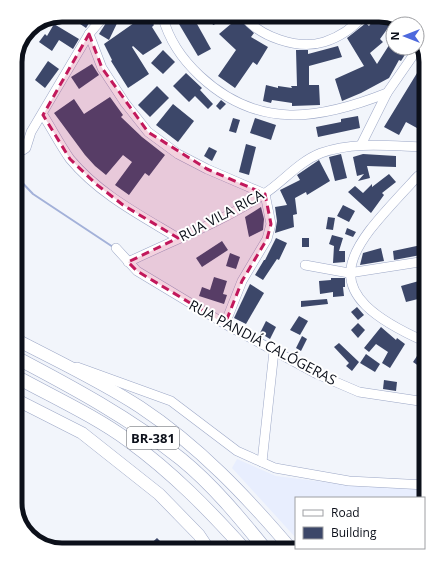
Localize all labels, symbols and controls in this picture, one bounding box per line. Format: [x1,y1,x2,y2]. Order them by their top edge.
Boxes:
north arrow [385,16,425,56]
text: N [387,32,402,40]
street label: RUA VILA RICA [175,185,267,245]
street label: RUA PANDIÁ CALÓGERAS [186,295,340,389]
road number: BR-381 [127,427,179,449]
legend [295,497,425,549]
text: Road [331,504,360,521]
text: Building [331,524,377,541]

